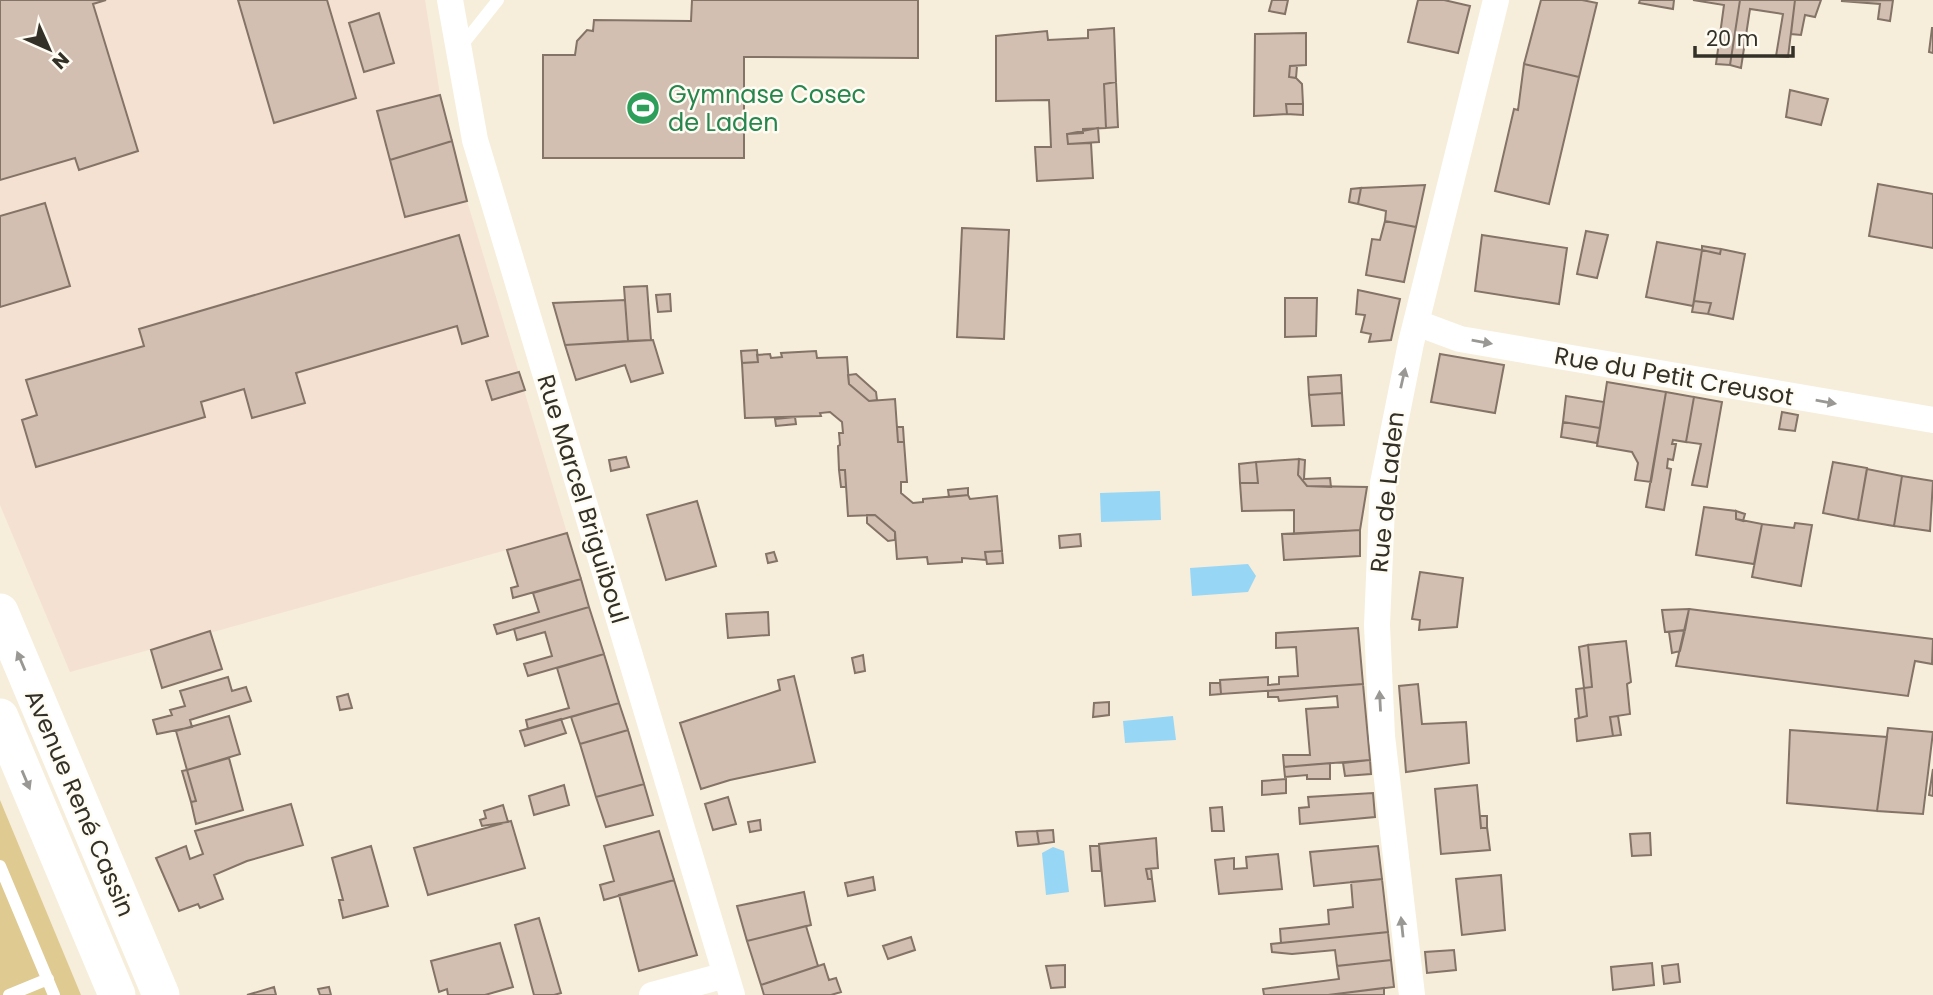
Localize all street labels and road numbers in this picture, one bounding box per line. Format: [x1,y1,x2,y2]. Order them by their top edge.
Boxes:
street label: Rue du Petit Creusot [1552,339,1796,413]
street label: Rue Marcel Briguiboul [529,370,637,628]
street label: Rue de Laden [1362,410,1412,574]
street label: Avenue René Cassin [17,684,143,922]

